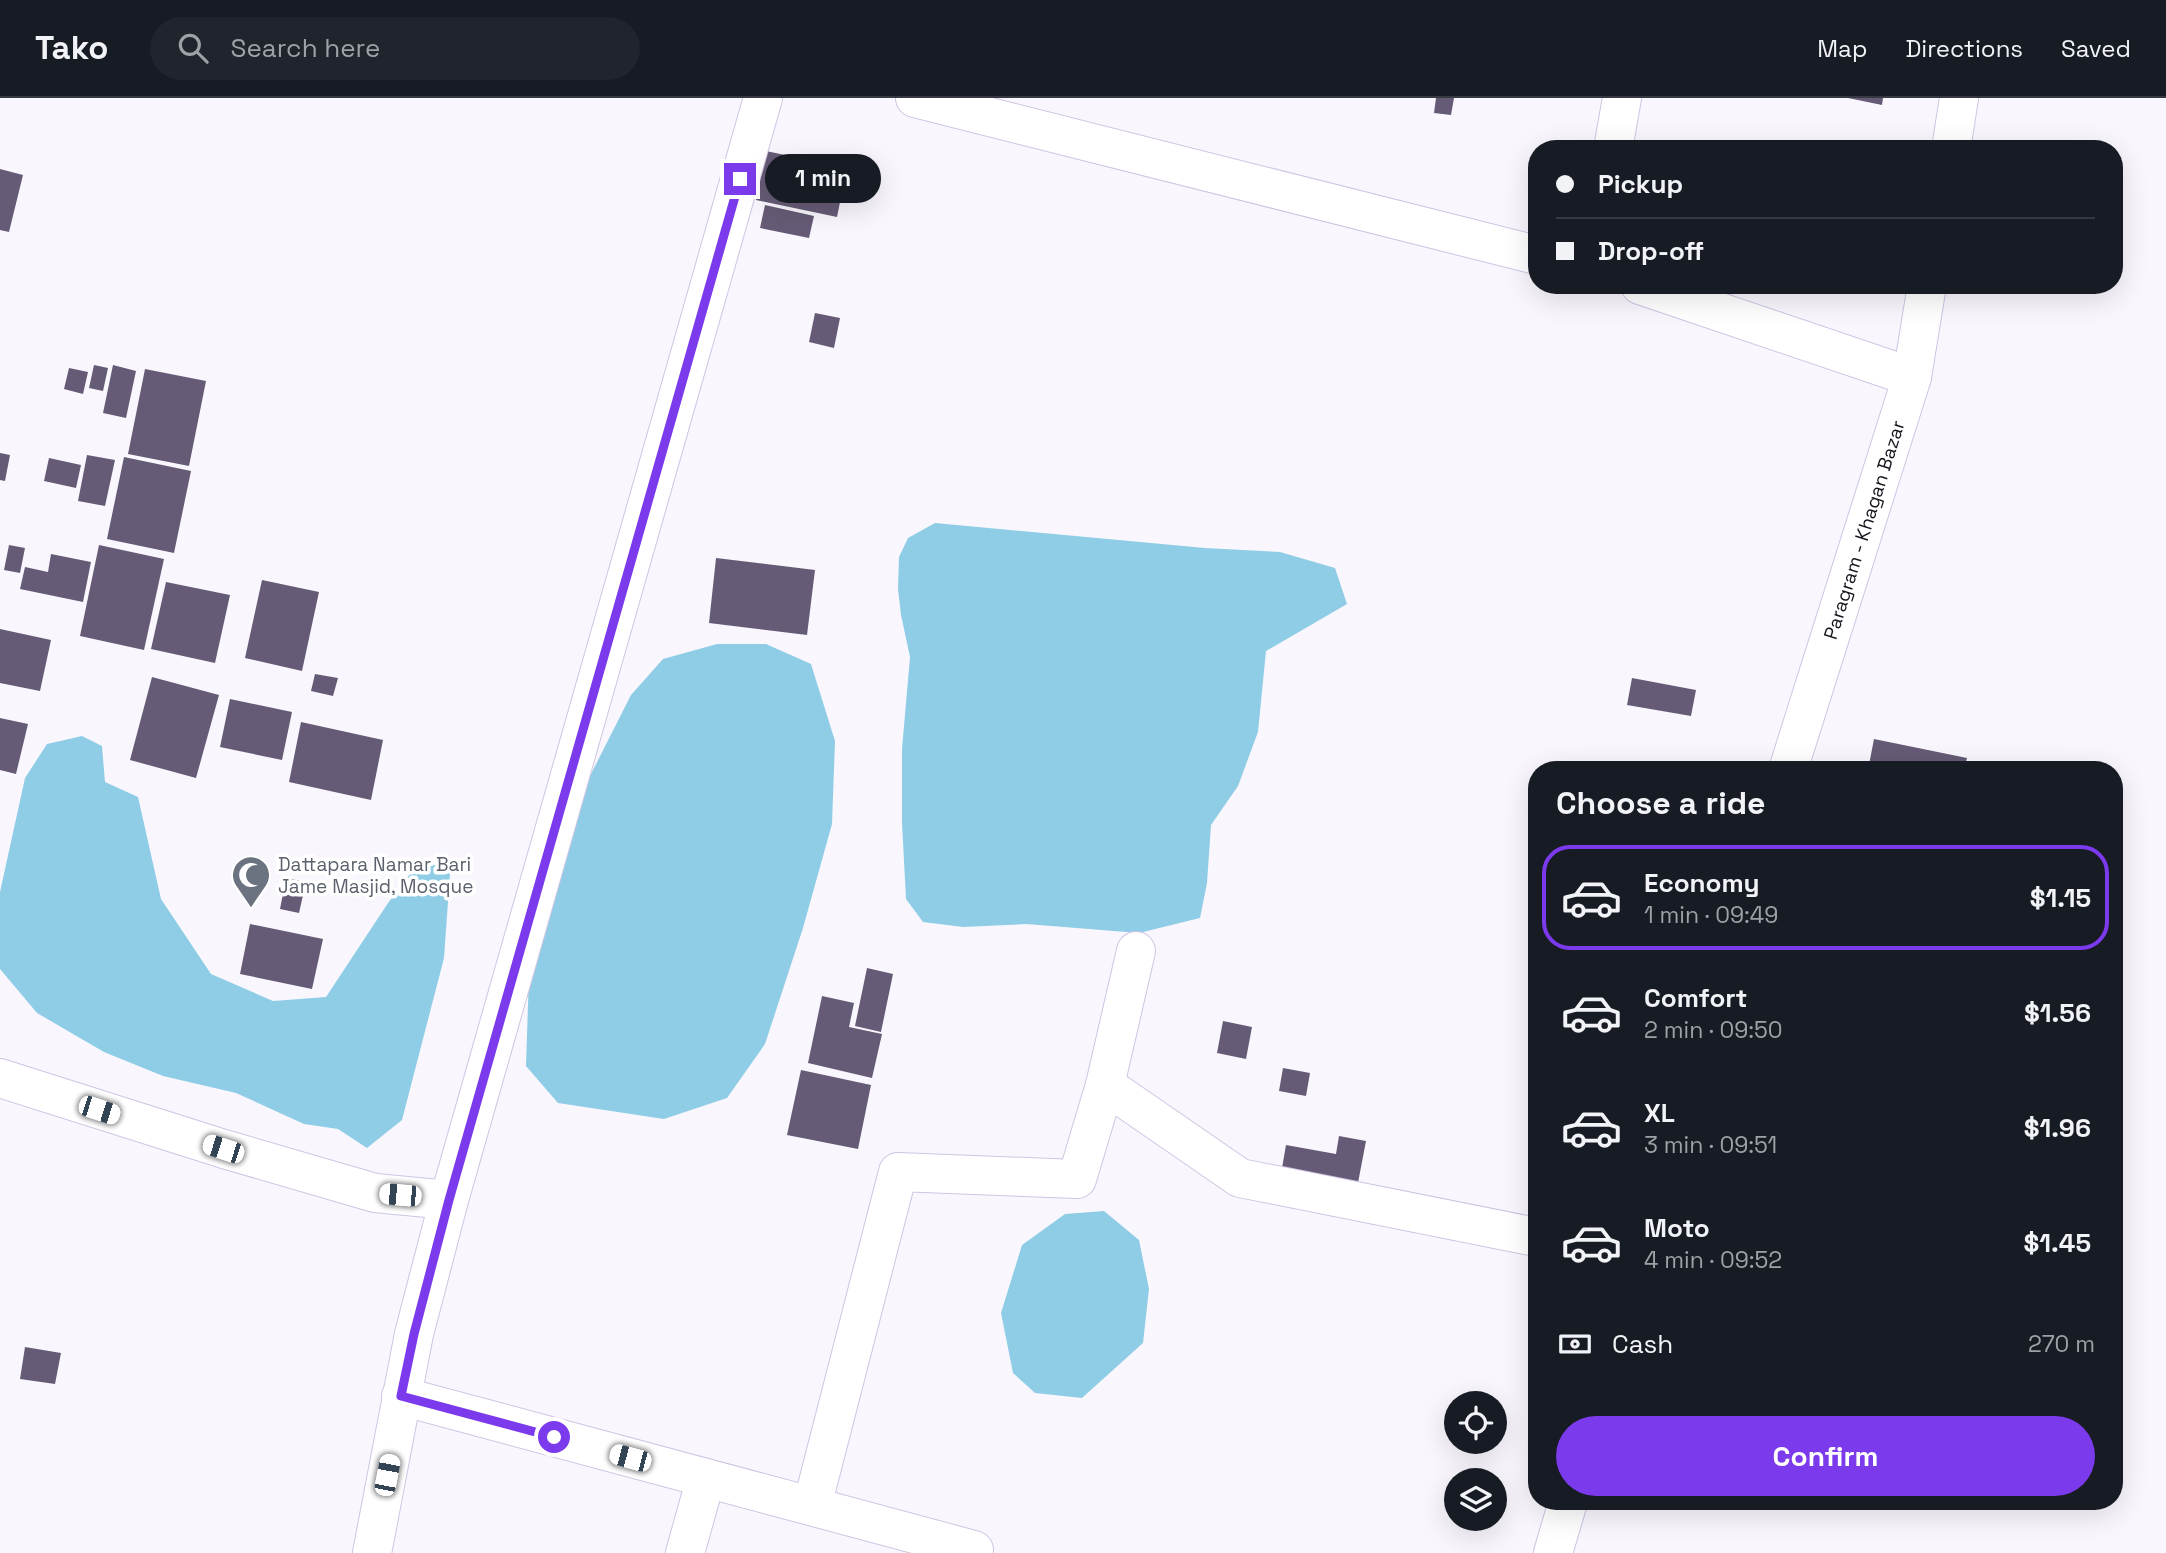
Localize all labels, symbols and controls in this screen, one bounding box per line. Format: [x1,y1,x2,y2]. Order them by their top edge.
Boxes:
search box [150,17,640,80]
text: Tako [35,27,108,69]
icon: search [174,29,212,67]
text: Search here [230,31,380,65]
text: Map [1817,33,1867,64]
text: Directions [1905,33,2023,64]
text: Saved [2061,33,2131,64]
callout: 1 min [764,154,880,204]
route end [724,163,756,195]
text: 1 min [795,163,851,193]
text: Pickup [1598,167,1683,201]
text: Drop-off [1598,234,1704,268]
street label: Paragram - Khagan Bazar [1818,417,1911,643]
text: Choose a ride [1556,783,1766,823]
place label: Dattapara Namar Bari Jame Masjid, Mosque [278,852,473,899]
mosque icon: Dattapara Namar Bari Jame Masjid, Mosque [230,854,272,909]
icon: car [1560,866,1623,929]
text: Economy [1644,866,1760,900]
text: $1.15 [2030,881,2091,915]
text: 1 min · 09:49 [1644,900,1778,930]
icon: car [1560,981,1623,1044]
text: Comfort [1644,981,1747,1015]
text: $1.56 [2024,996,2091,1030]
text: 2 min · 09:50 [1644,1015,1783,1045]
car [76,1094,123,1126]
icon: car [1560,1096,1623,1159]
text: XL [1644,1096,1675,1130]
text: $1.96 [2024,1111,2091,1145]
text: 3 min · 09:51 [1644,1130,1777,1160]
car [200,1133,247,1165]
car [379,1183,422,1207]
icon: car [1560,1211,1623,1274]
text: Moto [1644,1211,1710,1245]
text: $1.45 [2024,1226,2091,1260]
text: 4 min · 09:52 [1644,1245,1782,1275]
icon: cash [1556,1325,1594,1363]
text: Cash [1612,1327,1673,1361]
text: 270 m [2028,1329,2095,1359]
map controls [1444,1391,1507,1531]
button: locate [1444,1391,1507,1454]
button: Confirm [1556,1416,2095,1496]
route start [538,1421,570,1453]
car [607,1442,654,1474]
car [373,1452,402,1498]
button: layers [1444,1468,1507,1531]

